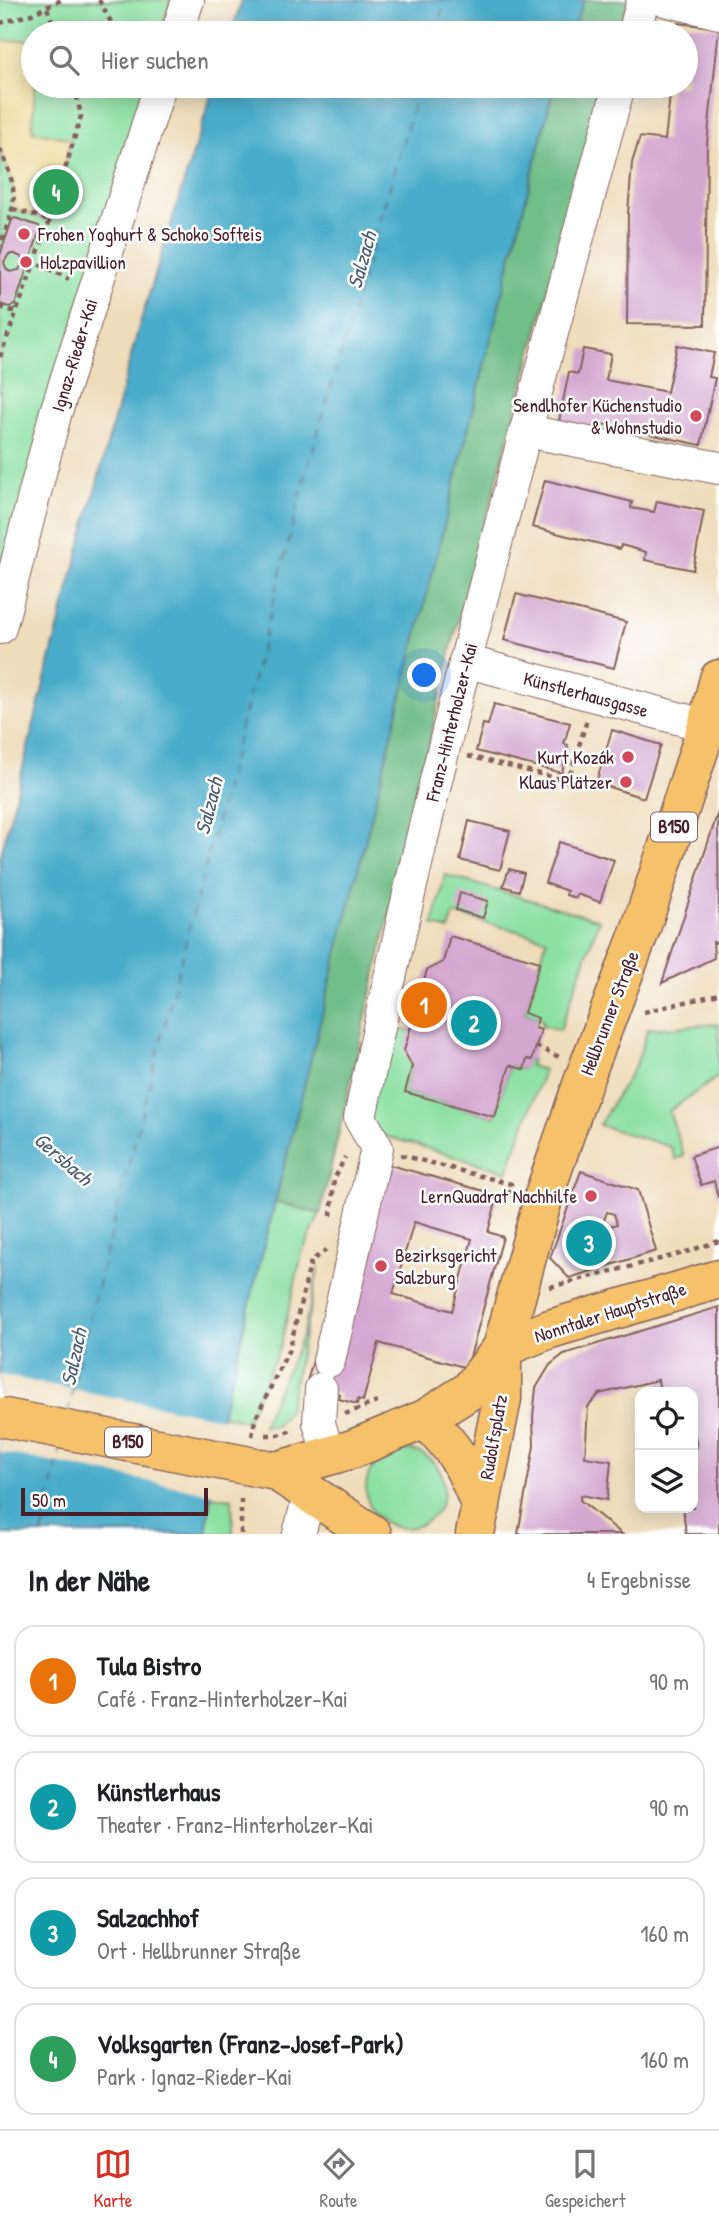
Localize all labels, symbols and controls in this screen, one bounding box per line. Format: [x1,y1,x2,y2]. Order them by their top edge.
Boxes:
search box [21,21,698,98]
icon: search [45,41,83,79]
text: Hier suchen [101,42,209,77]
pin: 4 [33,166,79,218]
place label: Frohen Yoghurt & Schoko Softeis [37,221,262,247]
marker: Frohen Yoghurt & Schoko Softeis [16,226,32,242]
water label: Salzach [340,227,384,292]
place label: Holzpavillion [40,249,126,275]
marker: Holzpavillion [18,254,34,270]
street label: Ignaz-Rieder-Kai [44,295,104,415]
place label: Sendlhofer Küchenstudio & Wohnstudio [513,392,682,440]
marker: Sendlhofer Küchenstudio & Wohnstudio [688,408,704,424]
street label: Franz-Hinterholzer-Kai [418,640,483,805]
your location [407,658,441,692]
street label: Künstlerhausgasse [521,665,652,723]
place label: Kurt Kozák [537,744,614,770]
marker: Kurt Kozák [620,749,636,765]
place label: Klaus Plätzer [519,769,613,795]
water label: Salzach [187,773,230,837]
marker: Klaus Plätzer [618,774,634,790]
road number: B150 [651,812,697,842]
street label: Hellbrunner Straße [573,947,645,1079]
pin: 1 [401,979,447,1031]
pin: 2 [451,997,497,1049]
water label: Gersbach [28,1125,100,1193]
place label: LernQuadrat Nachhilfe [421,1183,577,1209]
marker: LernQuadrat Nachhilfe [583,1188,599,1204]
pin: 3 [566,1217,612,1269]
place label: Bezirksgericht Salzburg [395,1242,497,1290]
marker: Bezirksgericht Salzburg [373,1258,389,1274]
street label: Nonntaler Hauptstraße [531,1275,690,1349]
water label: Salzach [53,1325,94,1388]
map controls [635,1387,698,1513]
button: locate [635,1387,698,1450]
street label: Rudolfsplatz [473,1392,513,1482]
road number: B150 [105,1428,151,1456]
button: layers [635,1450,698,1513]
scale bar [21,1485,208,1517]
text: 50 m [32,1487,66,1513]
text: In der Nähe [28,1560,150,1600]
text: 4 Ergebnisse [587,1564,691,1595]
text: Tula Bistro [97,1648,201,1683]
text: 1 [49,1666,57,1697]
text: 90 m [649,1666,689,1697]
text: Café · Franz-Hinterholzer-Kai [97,1683,348,1714]
text: Künstlerhaus [97,1774,221,1809]
text: 2 [48,1792,58,1823]
text: 90 m [649,1792,689,1823]
text: Theater · Franz-Hinterholzer-Kai [97,1809,373,1840]
text: Salzachhof [97,1900,199,1935]
text: 3 [48,1918,58,1949]
text: 160 m [640,1918,689,1949]
text: Ort · Hellbrunner Straße [97,1935,301,1966]
text: Volksgarten (Franz-Josef-Park) [97,2026,404,2061]
text: 4 [49,2044,57,2075]
text: 160 m [640,2044,689,2075]
text: Park · Ignaz-Rieder-Kai [97,2061,292,2092]
tab: Karte [94,2145,132,2213]
tab: Route [320,2145,358,2213]
tab: Gespeichert [545,2145,625,2213]

